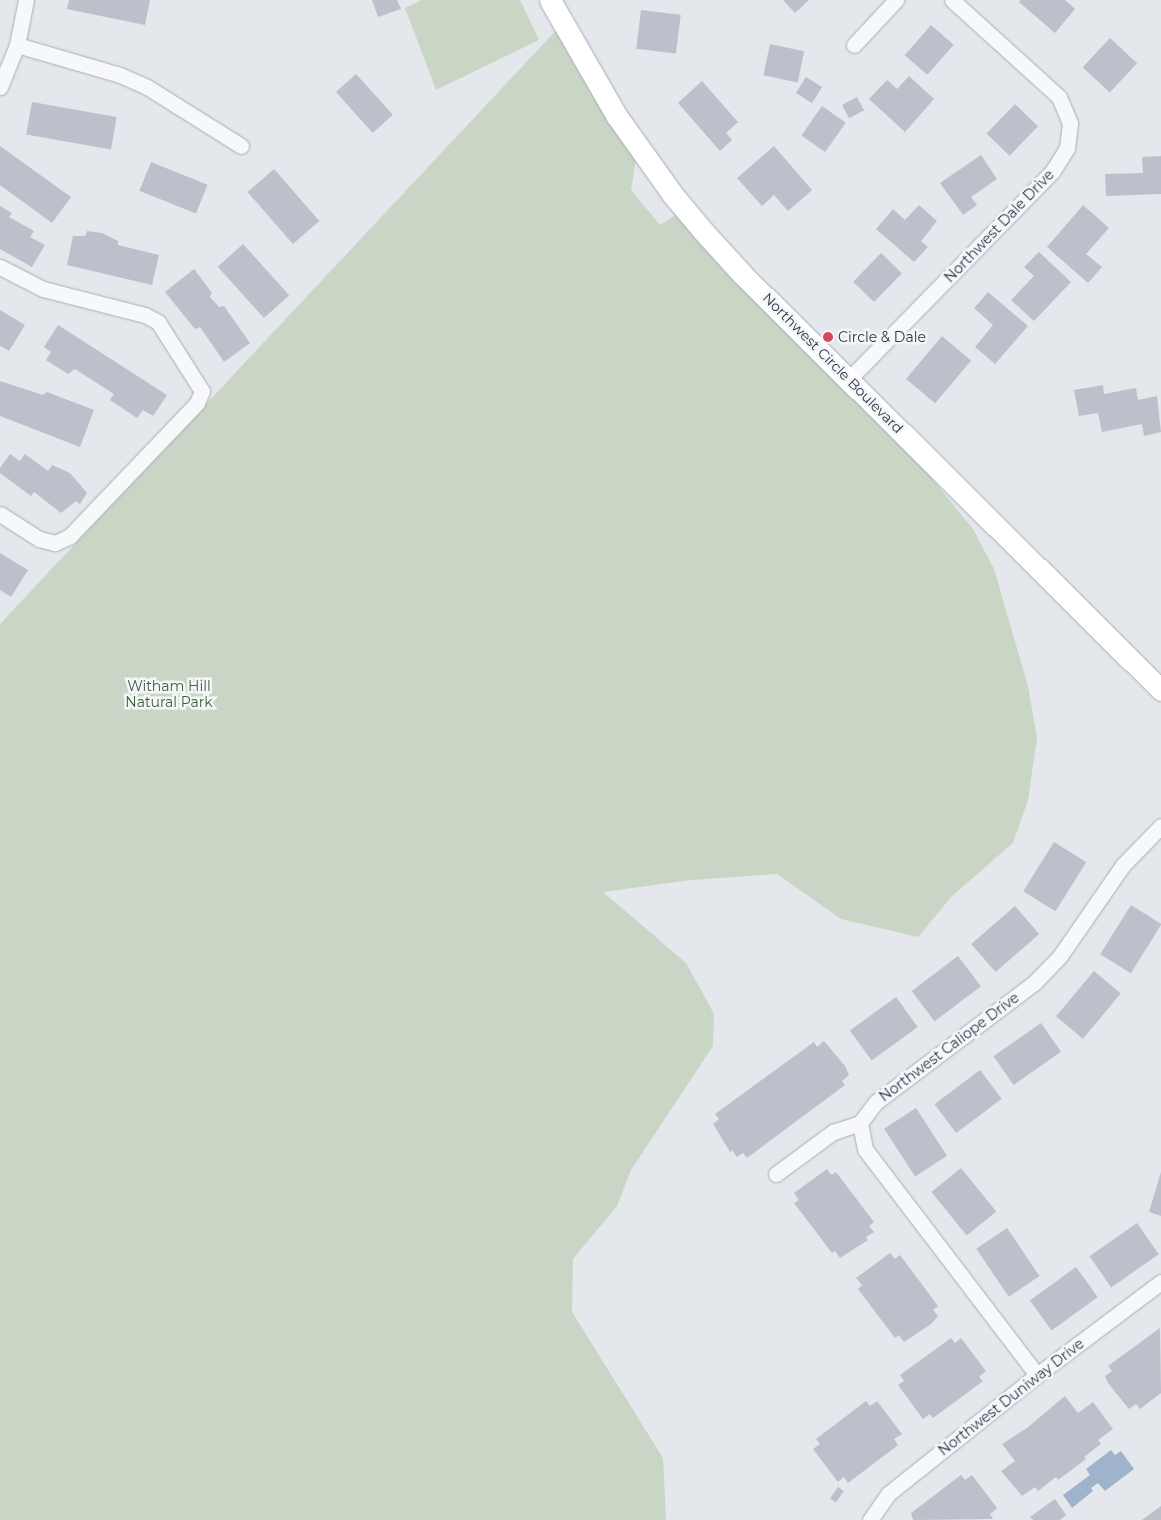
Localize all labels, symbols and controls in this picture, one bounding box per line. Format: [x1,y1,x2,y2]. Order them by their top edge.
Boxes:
street label: Northwest Dale Drive [941,166,1057,286]
street label: Northwest Circle Boulevard [759,289,907,437]
place label: Circle & Dale [838,329,926,345]
marker: Circle & Dale [822,331,834,343]
park label: Witham Hill Natural Park [125,678,213,710]
street label: Northwest Caliope Drive [876,989,1022,1105]
street label: Northwest Duniway Drive [935,1335,1087,1459]

